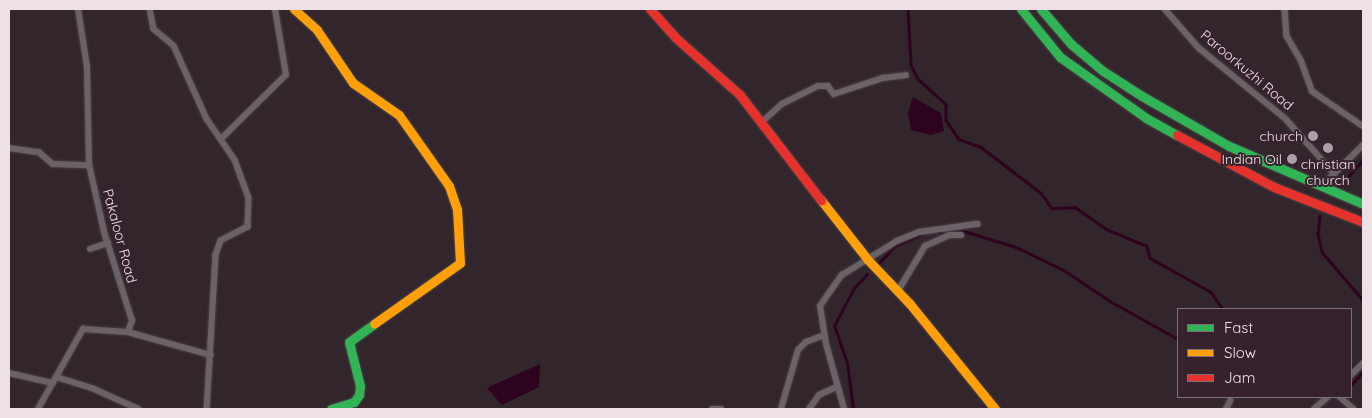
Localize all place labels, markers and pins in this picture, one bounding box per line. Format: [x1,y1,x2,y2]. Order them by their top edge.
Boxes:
place label: church [1260,128,1303,144]
marker: church [1307,130,1319,142]
marker: christian church [1322,142,1334,154]
place label: Indian Oil [1222,151,1282,167]
marker: Indian Oil [1286,153,1298,165]
place label: christian church [1301,156,1355,188]

